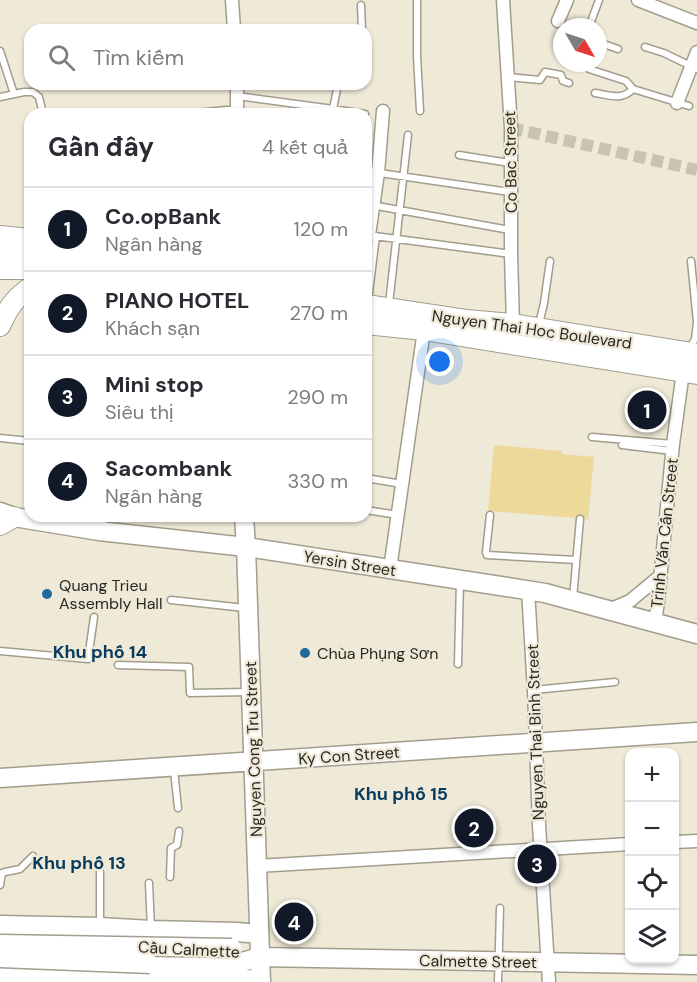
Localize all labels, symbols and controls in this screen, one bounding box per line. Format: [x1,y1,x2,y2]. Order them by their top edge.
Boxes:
north arrow [553,18,607,72]
search box [24,24,372,90]
icon: search [45,41,78,74]
text: Tìm kiếm [93,43,184,72]
street label: Co Bac Street [499,111,522,213]
text: Gần đây [48,130,154,164]
text: 4 kết quả [262,134,348,160]
text: Co.opBank [105,202,221,231]
text: 1 [64,216,71,242]
text: 120 m [294,216,348,242]
text: Ngân hàng [105,231,203,257]
text: PIANO HOTEL [105,286,249,315]
text: 2 [62,300,73,326]
text: 270 m [290,300,348,326]
street label: Nguyen Thai Hoc Boulevard [431,305,633,354]
text: Khách sạn [105,315,200,341]
your location [425,347,454,376]
text: Mini stop [105,370,204,399]
text: 3 [61,384,74,410]
text: 290 m [287,384,348,410]
pin: 1 [628,388,666,432]
text: Siêu thị [105,399,173,425]
text: Sacombank [105,454,232,483]
street label: Trịnh Văn Cấn Street [646,457,683,609]
text: 4 [61,468,74,494]
text: 330 m [288,468,348,494]
text: Ngân hàng [105,483,203,509]
street label: Yersin Street [302,546,398,581]
place label: Quang Trieu Assembly Hall [59,575,163,614]
marker: Quang Trieu Assembly Hall [40,587,54,601]
district label: Khu phố 14 [53,640,148,664]
place label: Chùa Phụng Sơn [317,643,439,664]
street label: Nguyen Thai Binh Street [522,644,549,820]
marker: Chùa Phụng Sơn [298,646,312,660]
street label: Nguyen Cong Tru Street [240,661,267,837]
street label: Ky Con Street [298,741,400,770]
map controls [625,748,679,964]
button: + [625,748,679,802]
district label: Khu phố 15 [354,782,448,806]
button: − [625,802,679,856]
pin: 2 [454,806,494,850]
pin: 3 [518,842,556,886]
district label: Khu phố 13 [32,851,126,875]
button: locate [625,856,679,910]
pin: 4 [274,900,314,944]
button: layers [625,910,679,964]
street label: Cầu Calmette [138,936,240,963]
street label: Calmette Street [419,950,537,973]

